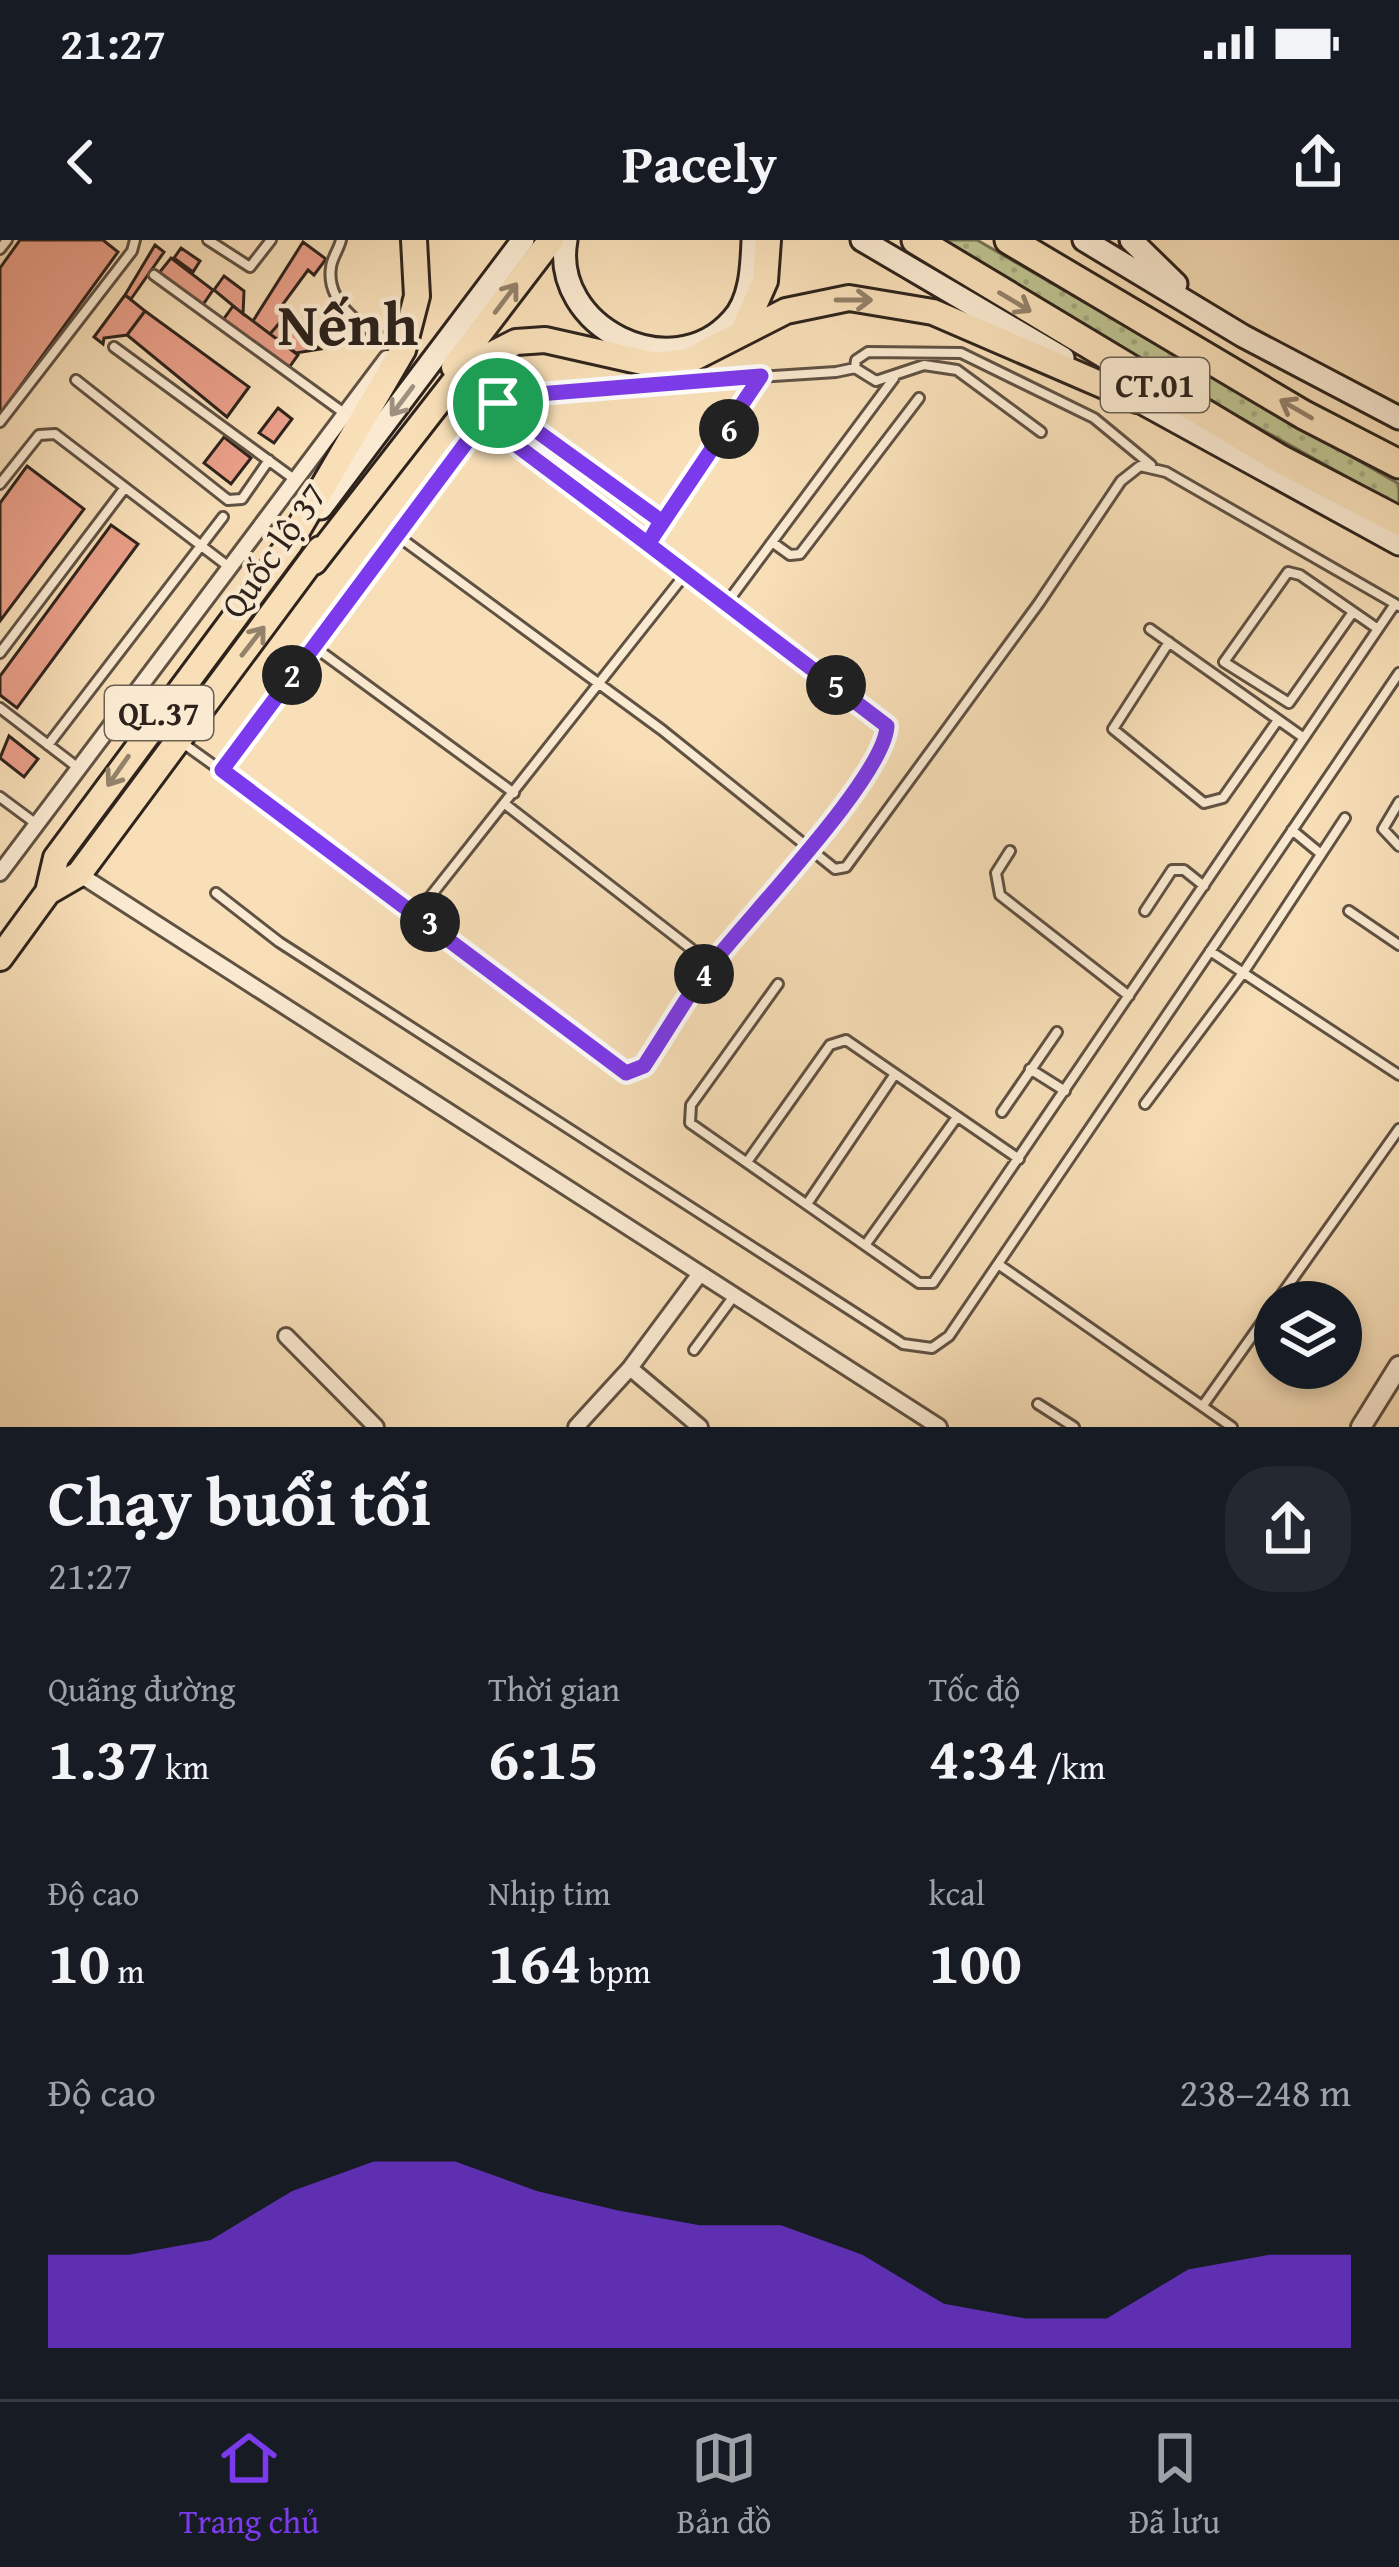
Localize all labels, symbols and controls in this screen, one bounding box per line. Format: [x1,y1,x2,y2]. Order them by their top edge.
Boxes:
text: 21:27 [60,10,166,75]
text: Pacely [622,123,777,202]
icon: back [48,129,114,195]
icon: share [1285,129,1351,195]
district label: Nếnh [278,279,418,367]
one-way arrow [492,283,519,315]
one-way arrow [834,289,873,311]
one-way arrow [997,291,1032,315]
pin [447,352,549,454]
road number: CT.01 [1101,358,1209,412]
icon: arrive [465,370,531,436]
one-way arrow [389,384,416,416]
one-way arrow [1279,397,1314,421]
pin: 6 [699,399,759,459]
text: 6 [720,405,738,453]
street label: Quốc lộ 37 [207,471,339,628]
one-way arrow [240,625,265,658]
pin: 2 [262,645,322,705]
text: 2 [283,651,301,699]
pin: 5 [806,655,866,715]
text: 5 [827,661,845,709]
road number: QL.37 [105,686,213,740]
one-way arrow [106,753,131,787]
pin: 3 [400,892,460,952]
text: 3 [421,898,439,946]
pin: 4 [674,944,734,1004]
text: 4 [695,950,713,998]
map controls [1254,1281,1362,1389]
button: layers [1254,1281,1362,1389]
text: Chạy buổi tối [48,1452,431,1549]
button: share [1225,1466,1351,1592]
text: 21:27 [48,1546,133,1603]
text: Quãng đường [48,1665,236,1713]
text: Thời gian [488,1665,620,1713]
text: Tốc độ [929,1665,1020,1713]
text: 1.37 [48,1713,158,1801]
text: 6:15 [488,1713,599,1801]
text: 4:34 [929,1713,1039,1801]
text: km [158,1743,209,1791]
text: /km [1039,1743,1105,1791]
text: Độ cao [48,1869,139,1917]
text: Nhịp tim [488,1869,611,1917]
text: kcal [929,1869,985,1917]
text: 10 [48,1917,110,2005]
text: 164 [488,1917,582,2005]
text: 100 [929,1917,1022,2005]
text: m [110,1947,144,1995]
text: bpm [582,1947,651,1995]
text: Độ cao [48,2063,156,2120]
text: 238–248 m [1179,2063,1351,2120]
tab: Trang chủ [179,2425,319,2545]
tab: Bản đồ [677,2425,771,2545]
tab: Đã lưu [1129,2425,1220,2545]

